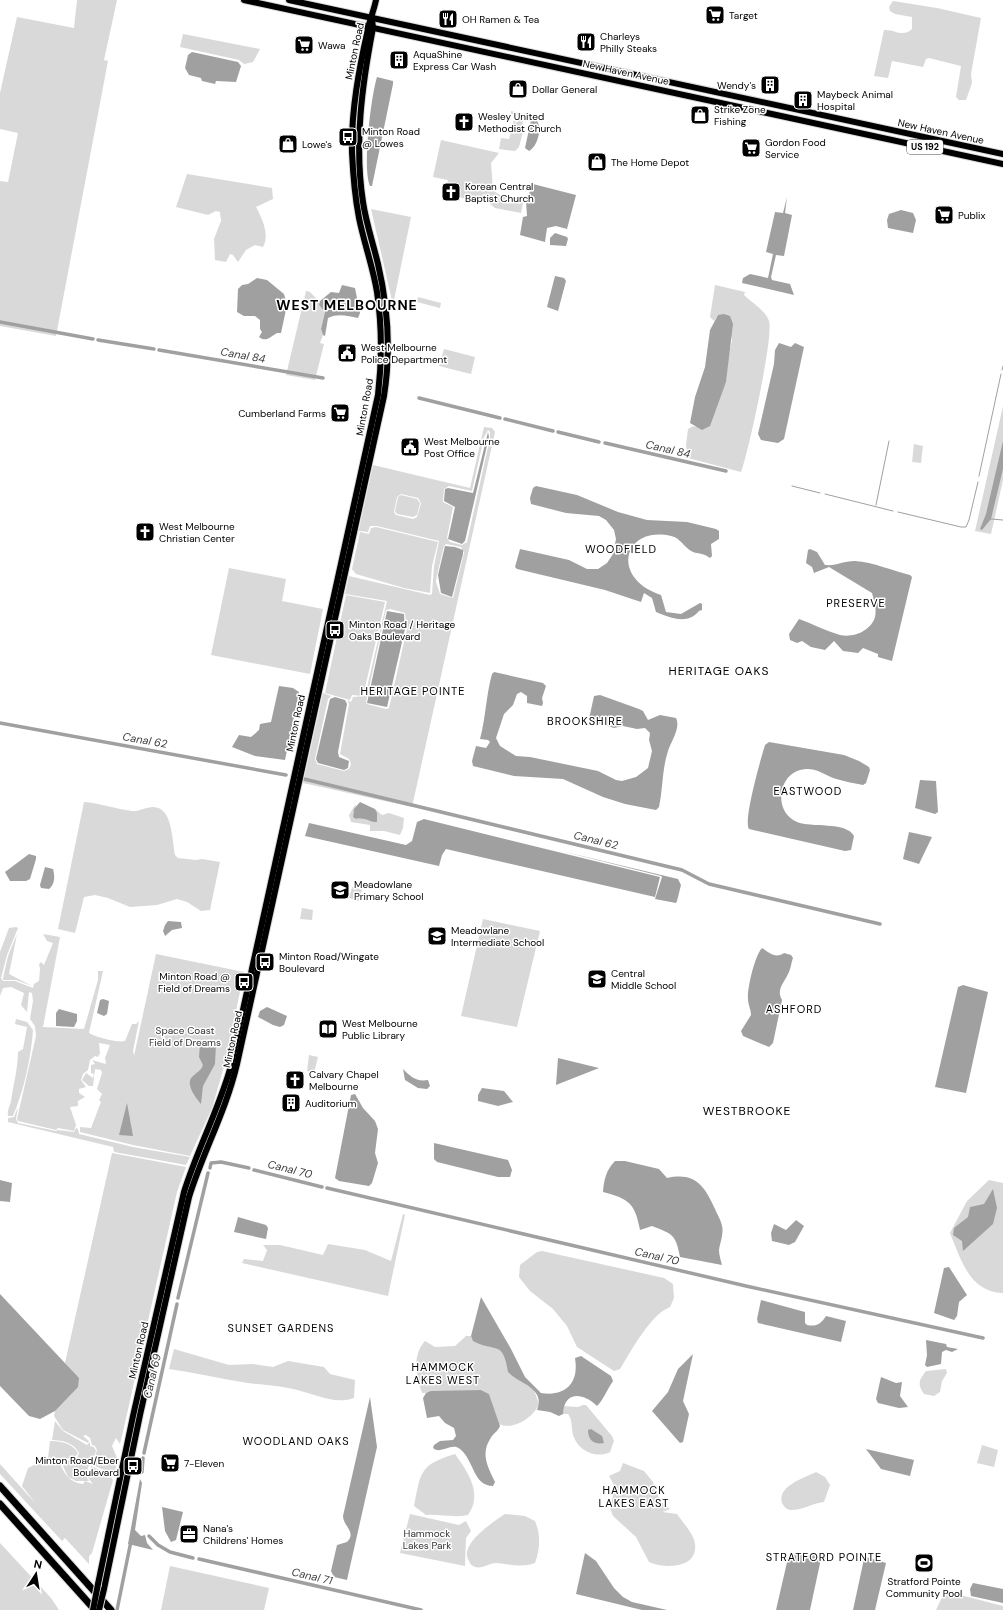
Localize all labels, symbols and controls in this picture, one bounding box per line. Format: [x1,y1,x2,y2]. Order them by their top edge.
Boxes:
supermarket icon: Target [704,4,726,26]
restaurant icon: OH Ramen & Tea [437,8,459,30]
place label: Target [729,9,758,22]
place label: OH Ramen & Tea [462,13,539,26]
street label: Minton Road [342,21,367,81]
place label: Charleys Philly Steaks [600,30,657,55]
restaurant icon: Charleys Philly Steaks [575,31,597,53]
supermarket icon: Wawa [293,34,315,56]
place label: Wawa [318,39,345,52]
place label: AquaShine Express Car Wash [413,48,496,73]
building icon: AquaShine Express Car Wash [388,49,410,71]
street label: New Haven Avenue [582,57,671,88]
building icon: Wendy's [759,74,781,96]
shop icon: Dollar General [507,78,529,100]
place label: Wendy's [717,79,756,92]
place label: Dollar General [532,83,597,96]
place label: Maybeck Animal Hospital [817,88,893,113]
building icon: Maybeck Animal Hospital [792,89,814,111]
place label: Strike Zone Fishing [714,103,766,128]
shop icon: Strike Zone Fishing [689,104,711,126]
place label: Wesley United Methodist Church [478,110,561,135]
church icon: Wesley United Methodist Church [453,111,475,133]
street label: New Haven Avenue [897,116,986,147]
place label: Minton Road @ Lowes [362,125,420,150]
bus stop icon: Minton Road @ Lowes [337,126,359,148]
shop icon: Lowe's [277,133,299,155]
place label: Gordon Food Service [765,136,826,161]
supermarket icon: Gordon Food Service [740,137,762,159]
place label: Lowe's [302,138,332,151]
road number: US 192 [907,140,943,154]
shop icon: The Home Depot [586,151,608,173]
place label: The Home Depot [611,156,689,169]
place label: Korean Central Baptist Church [465,180,534,205]
church icon: Korean Central Baptist Church [440,181,462,203]
supermarket icon: Publix [933,204,955,226]
place label: Publix [958,209,985,222]
district label: WEST MELBOURNE [276,296,418,314]
place label: West Melbourne Police Department [361,341,447,366]
public building icon: West Melbourne Police Department [336,342,358,364]
water label: Canal 84 [219,344,267,366]
street label: Minton Road [353,377,376,437]
supermarket icon: Cumberland Farms [329,402,351,424]
place label: Cumberland Farms [238,407,326,420]
place label: West Melbourne Post Office [424,435,500,460]
public building icon: West Melbourne Post Office [399,436,421,458]
water label: Canal 84 [644,437,692,461]
place label: West Melbourne Christian Center [159,520,235,545]
church icon: West Melbourne Christian Center [134,521,156,543]
district label: WOODFIELD [585,542,657,556]
district label: PRESERVE [826,596,886,610]
place label: Minton Road / Heritage Oaks Boulevard [349,618,456,643]
bus stop icon: Minton Road / Heritage Oaks Boulevard [324,619,346,641]
district label: HERITAGE OAKS [669,663,769,679]
district label: HERITAGE POINTE [361,684,465,698]
street label: Minton Road [283,693,308,753]
district label: BROOKSHIRE [547,714,623,728]
water label: Canal 62 [122,729,169,751]
district label: EASTWOOD [774,784,842,798]
water label: Canal 62 [572,828,620,852]
place label: Meadowlane Primary School [354,878,424,903]
school or university icon: Meadowlane Primary School [329,879,351,901]
place label: Meadowlane Intermediate School [451,924,544,949]
school or university icon: Meadowlane Intermediate School [426,925,448,947]
place label: Minton Road/Wingate Boulevard [279,950,379,975]
bus stop icon: Minton Road/Wingate Boulevard [254,951,276,973]
place label: Central Middle School [611,967,676,992]
school or university icon: Central Middle School [586,968,608,990]
place label: Minton Road @ Field of Dreams [158,970,230,995]
bus stop icon: Minton Road @ Field of Dreams [233,971,255,993]
district label: ASHFORD [766,1002,822,1016]
street label: Minton Road [220,1009,245,1069]
place label: West Melbourne Public Library [342,1017,418,1042]
library icon: West Melbourne Public Library [317,1018,339,1040]
park label: Space Coast Field of Dreams [149,1024,221,1049]
place label: Calvary Chapel Melbourne [309,1068,379,1093]
church icon: Calvary Chapel Melbourne [284,1069,306,1091]
building icon: Auditorium [280,1092,302,1114]
place label: Auditorium [305,1097,356,1110]
district label: WESTBROOKE [703,1103,791,1119]
water label: Canal 70 [266,1157,314,1181]
water label: Canal 70 [633,1244,681,1268]
street label: Minton Road [126,1320,151,1380]
district label: SUNSET GARDENS [228,1321,334,1335]
water label: Canal 69 [140,1352,164,1400]
district label: HAMMOCK LAKES WEST [406,1360,480,1387]
district label: WOODLAND OAKS [242,1434,350,1448]
supermarket icon: 7-Eleven [159,1452,181,1474]
place label: Minton Road/Eber Boulevard [35,1454,119,1479]
bus stop icon: Minton Road/Eber Boulevard [122,1455,144,1477]
place label: 7-Eleven [184,1457,224,1470]
district label: HAMMOCK LAKES EAST [599,1483,669,1510]
place label: Nana's Childrens' Homes [203,1522,283,1547]
office icon: Nana's Childrens' Homes [178,1523,200,1545]
park label: Hammock Lakes Park [403,1527,451,1552]
district label: STRATFORD POINTE [766,1550,882,1564]
sports icon: Stratford Pointe Community Pool [913,1552,935,1574]
north arrow [16,1554,56,1594]
text: N [33,1557,43,1572]
water label: Canal 71 [290,1565,334,1588]
place label: Stratford Pointe Community Pool [886,1575,962,1600]

